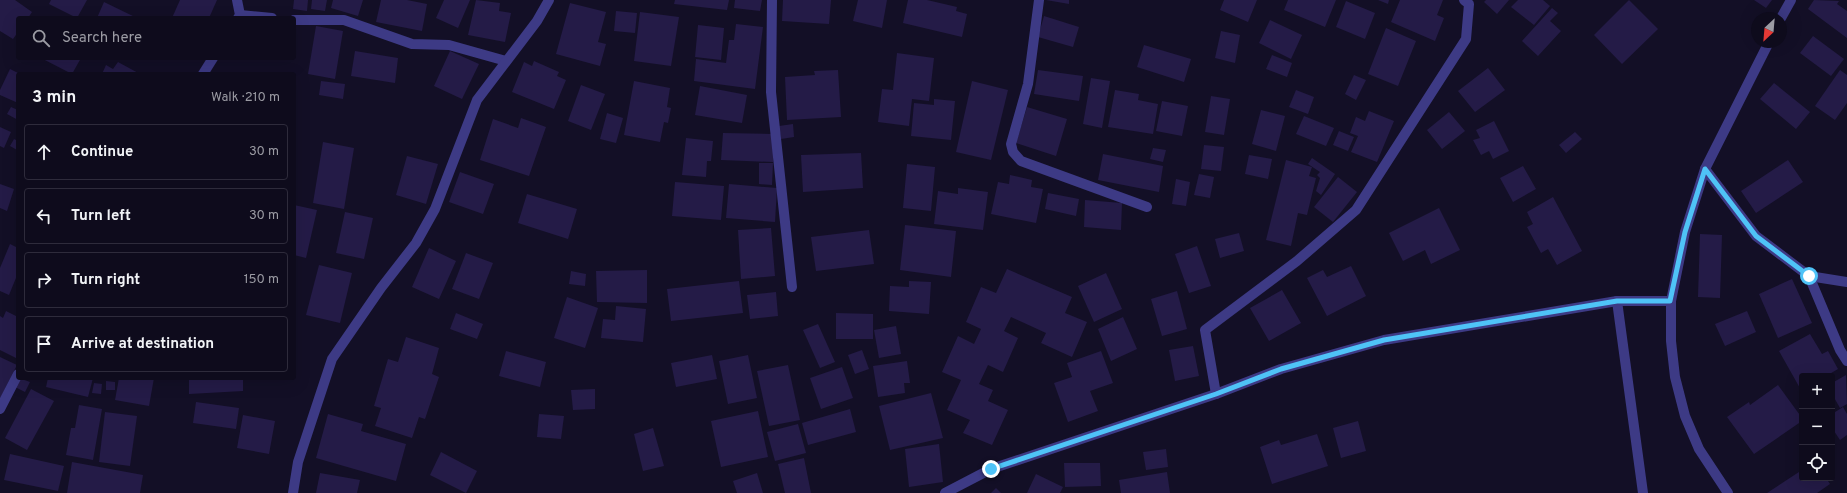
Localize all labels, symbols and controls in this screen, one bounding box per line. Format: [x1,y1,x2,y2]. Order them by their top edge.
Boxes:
north arrow [1751,12,1787,48]
search box [16,16,296,60]
icon: search [30,27,52,49]
text: Search here [62,29,142,48]
text: 3 min [32,87,76,109]
text: Walk · 210 m [211,90,280,106]
icon: ahead [33,141,55,163]
text: Continue [71,143,133,162]
text: 30 m [249,144,279,160]
icon: left [33,205,55,227]
text: Turn left [71,207,131,226]
text: 30 m [249,208,279,224]
route start [1800,267,1818,285]
icon: right [33,269,55,291]
text: Turn right [71,271,140,290]
text: 150 m [244,272,279,288]
icon: arrive [33,333,55,355]
text: Arrive at destination [71,335,214,354]
map controls [1799,373,1835,481]
button: + [1799,373,1835,409]
button: − [1799,409,1835,445]
button: locate [1799,445,1835,481]
route end [982,460,1000,478]

